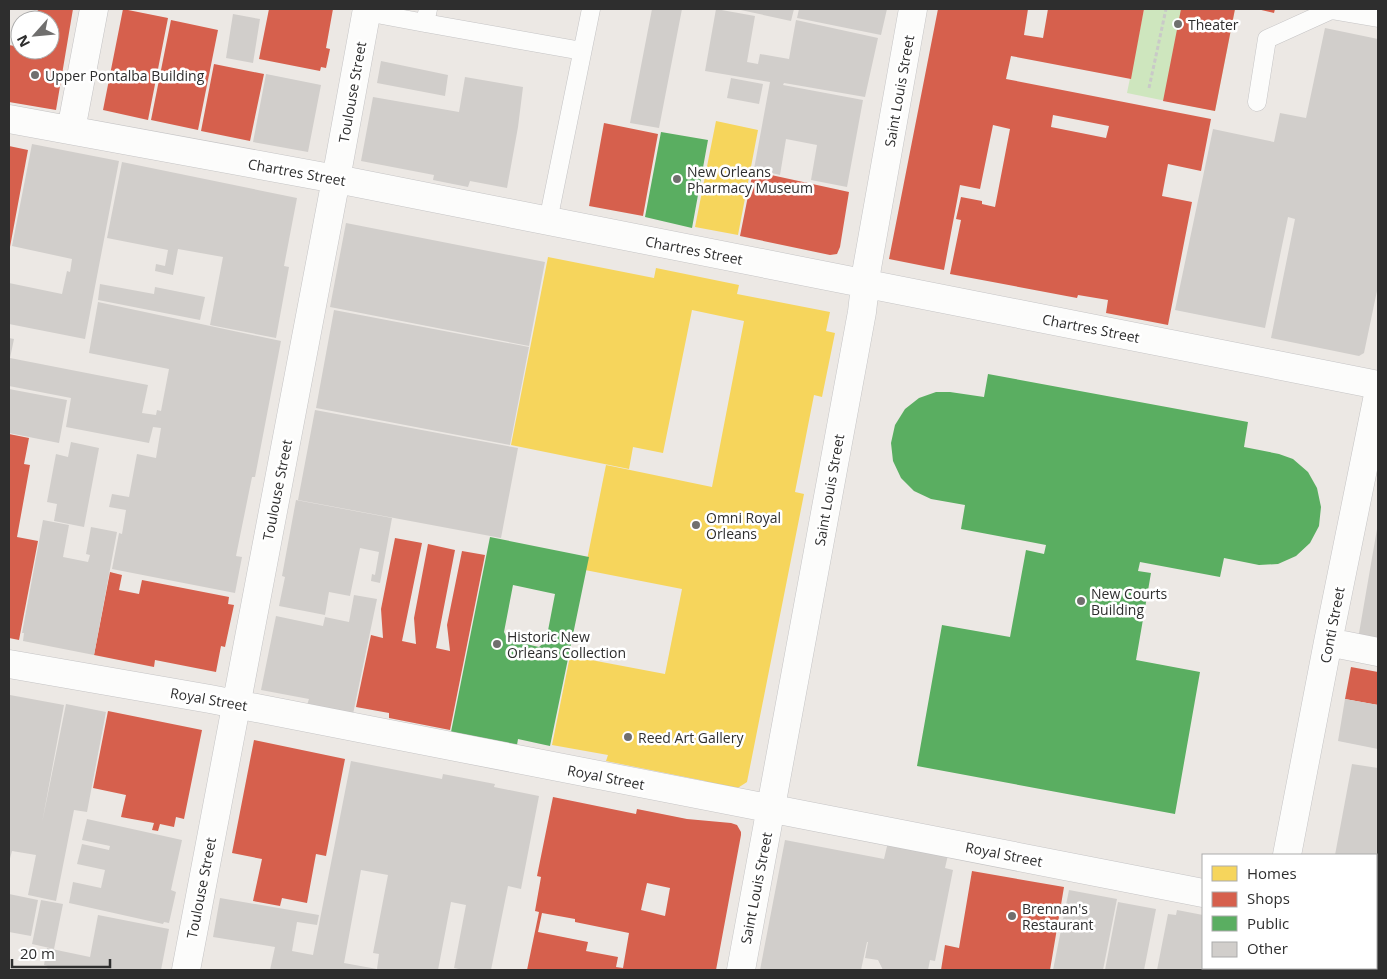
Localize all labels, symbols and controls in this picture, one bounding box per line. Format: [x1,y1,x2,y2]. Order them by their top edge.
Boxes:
north arrow [10,10,60,60]
place label: Theater [1188,15,1239,34]
marker: Theater [1172,18,1184,30]
text: N [12,32,34,51]
street label: Saint Louis Street [880,33,918,149]
street label: Toulouse Street [334,40,370,144]
place label: Upper Pontalba Building [45,66,205,85]
marker: Upper Pontalba Building [29,69,41,81]
street label: Chartres Street [247,154,347,190]
place label: New Orleans Pharmacy Museum [687,162,813,197]
marker: New Orleans Pharmacy Museum [671,173,683,185]
street label: Chartres Street [644,231,744,269]
street label: Chartres Street [1041,309,1141,347]
street label: Saint Louis Street [810,432,848,548]
street label: Toulouse Street [258,438,296,542]
place label: Omni Royal Orleans [706,508,781,543]
marker: Omni Royal Orleans [690,519,702,531]
place label: New Courts Building [1091,584,1167,619]
street label: Conti Street [1315,585,1349,665]
marker: New Courts Building [1075,595,1087,607]
place label: Historic New Orleans Collection [507,627,626,662]
marker: Historic New Orleans Collection [491,638,503,650]
street label: Royal Street [169,683,249,715]
place label: Reed Art Gallery [638,728,744,747]
marker: Reed Art Gallery [622,731,634,743]
street label: Royal Street [566,760,646,794]
street label: Saint Louis Street [736,830,776,946]
street label: Toulouse Street [182,836,220,940]
street label: Royal Street [964,837,1044,871]
legend [1202,854,1377,969]
text: Homes [1247,863,1297,883]
text: Shops [1247,888,1290,908]
place label: Brennan's Restaurant [1022,899,1094,934]
marker: Brennan's Restaurant [1006,910,1018,922]
text: Public [1247,913,1289,933]
scale bar [12,936,110,968]
text: Other [1247,938,1288,958]
text: 20 m [20,943,55,963]

